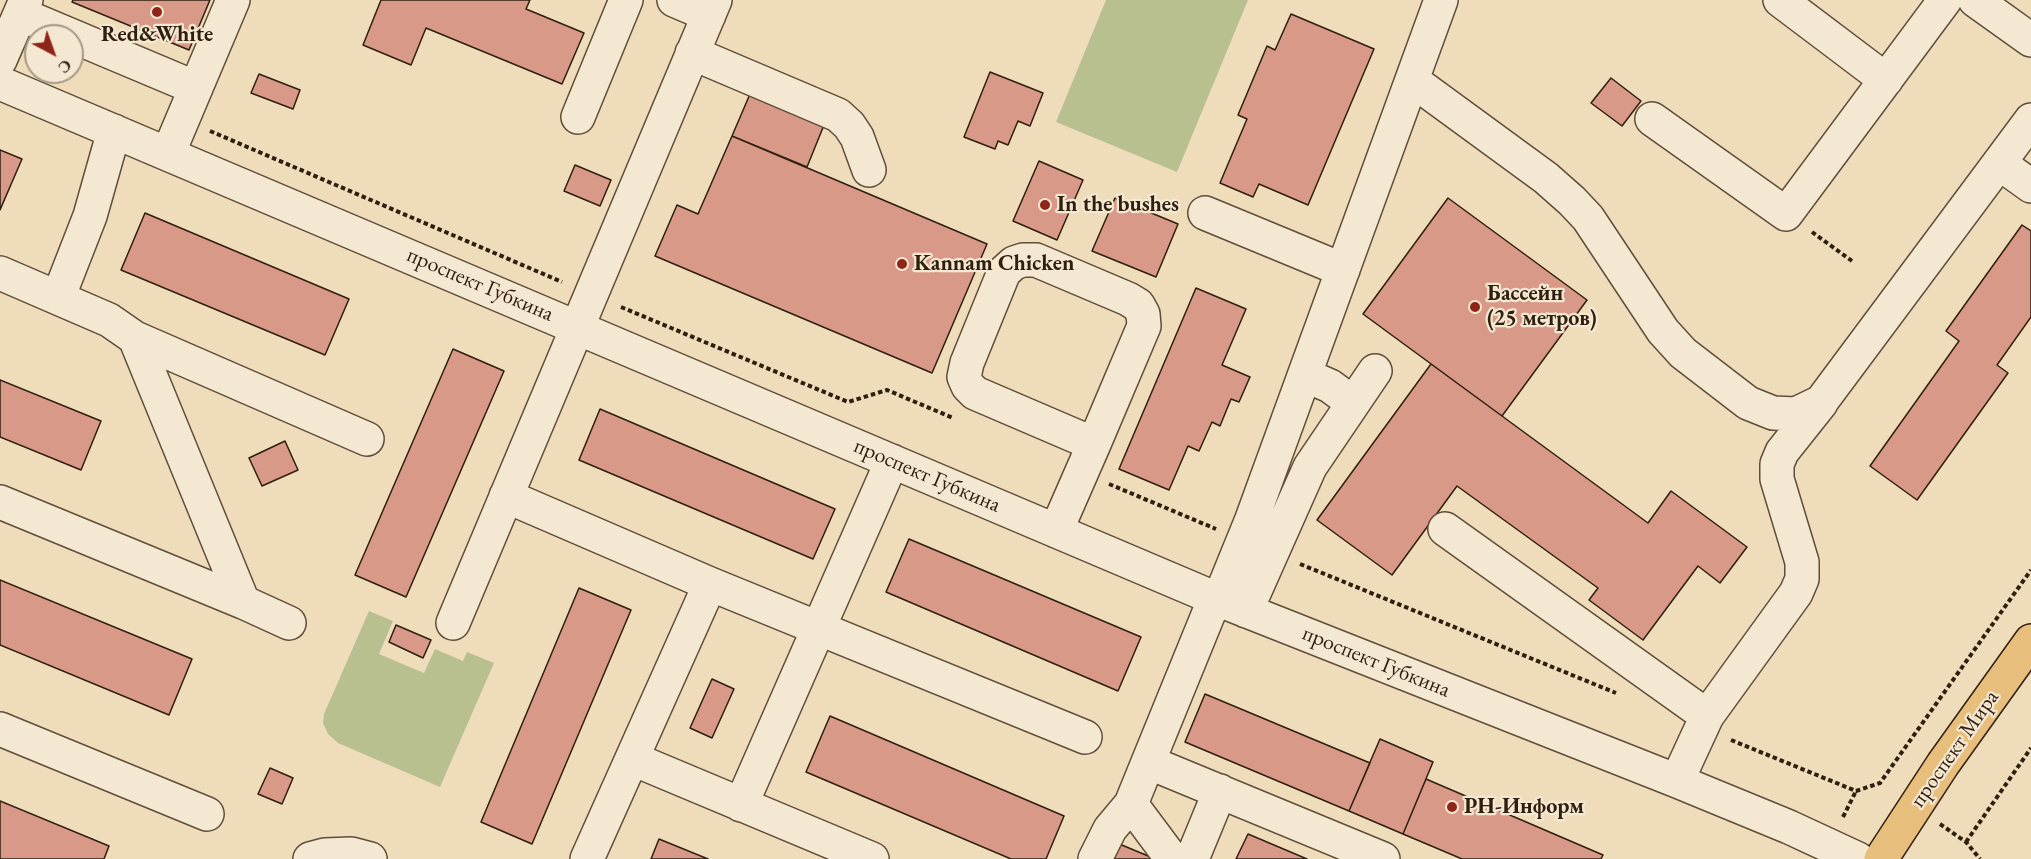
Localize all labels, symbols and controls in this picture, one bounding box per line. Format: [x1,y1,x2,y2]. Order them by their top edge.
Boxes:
marker: Red&White [150,5,164,19]
place label: Red&White [101,22,213,48]
north arrow [24,24,84,84]
text: С [54,55,76,78]
place label: In the bushes [1057,192,1179,218]
marker: In the bushes [1038,198,1052,212]
street label: проспект Губкина [403,242,557,328]
place label: Kannam Chicken [914,251,1074,277]
marker: Kannam Chicken [895,257,909,271]
place label: Бассейн (25 метров) [1487,281,1597,332]
marker: Бассейн (25 метров) [1468,300,1482,314]
street label: проспект Губкина [850,433,1004,519]
street label: проспект Губкина [1298,620,1454,704]
street label: проспект Мира [1905,685,2005,813]
place label: РН-Информ [1464,794,1584,820]
marker: РН-Информ [1445,800,1459,814]

